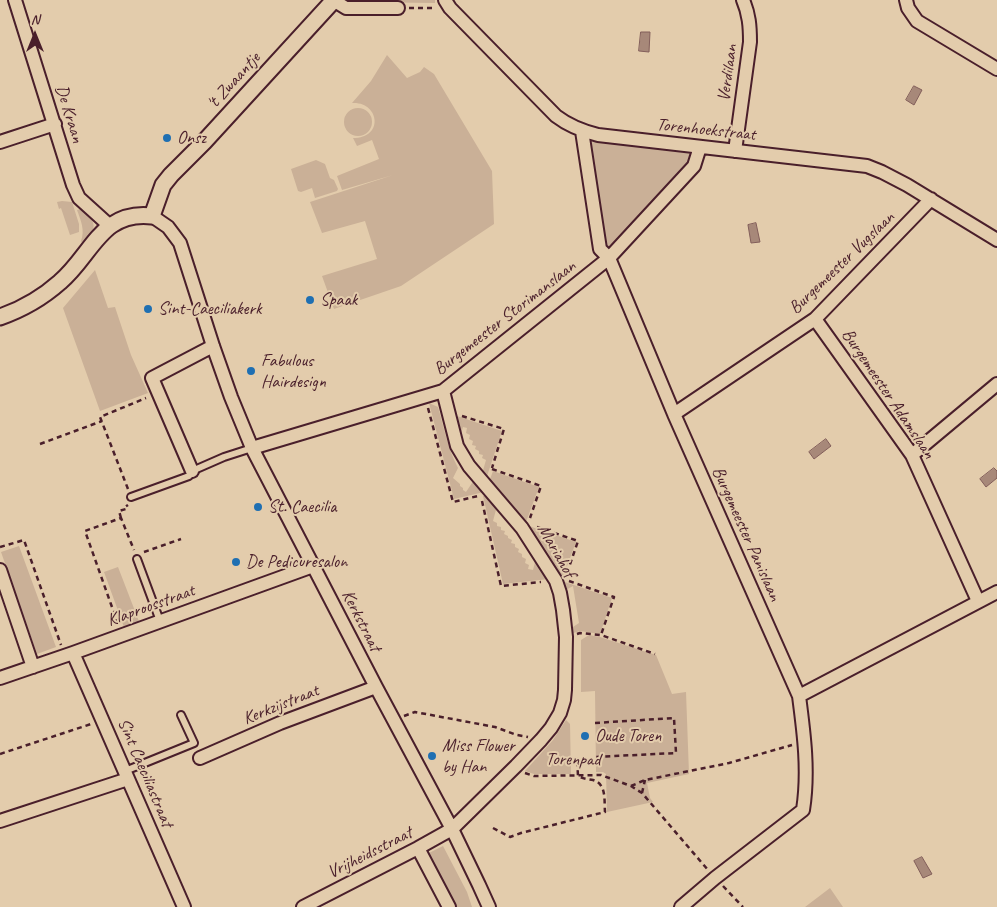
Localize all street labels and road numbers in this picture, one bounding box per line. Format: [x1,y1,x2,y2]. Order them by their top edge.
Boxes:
street label: Verdilaan [713,43,743,103]
street label: 't Zwaantje [203,48,265,114]
street label: De Kraan [50,82,88,146]
street label: Torenhoekstraat [655,114,757,146]
street label: Burgemeester Vugslaan [785,207,899,319]
street label: Burgemeester Storimanslaan [430,256,580,380]
street label: Burgemeester Adamslaan [836,325,940,463]
street label: Burgemeester Panislaan [707,463,785,605]
street label: Mariahof [532,521,580,581]
street label: Klaproosstraat [104,580,198,632]
street label: Kerkstraat [336,587,386,655]
street label: Kerkzijstraat [240,680,322,730]
street label: Sint Caeciliastraat [112,715,178,831]
street label: Torenpad [545,749,601,771]
street label: Vrijheidsstraat [324,822,416,884]

